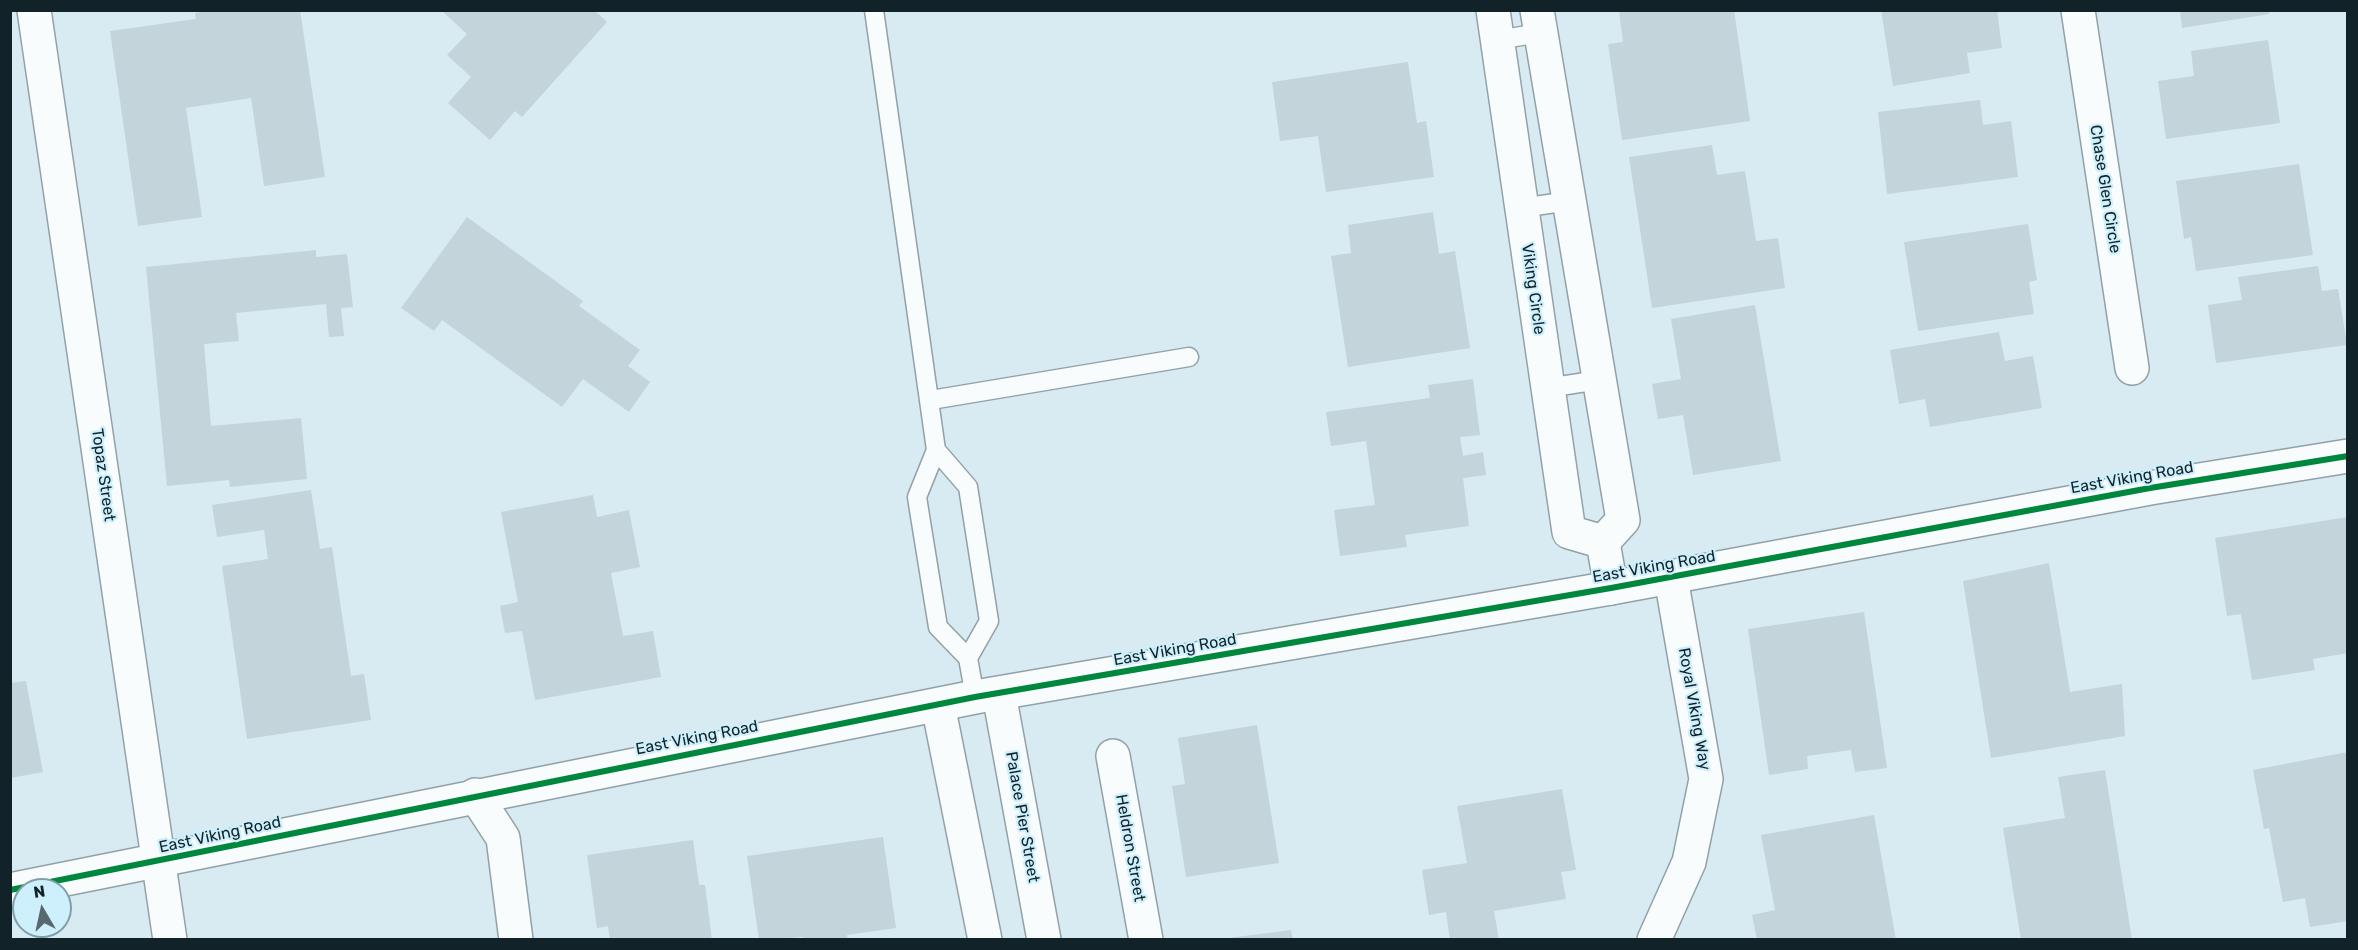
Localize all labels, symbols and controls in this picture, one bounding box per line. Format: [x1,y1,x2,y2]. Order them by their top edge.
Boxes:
street label: Chase Glen Circle [2085,123,2125,255]
street label: Viking Circle [1517,242,1549,336]
street label: Topaz Street [87,427,119,523]
street label: East Viking Road [2069,458,2195,498]
street label: East Viking Road [1591,547,1717,587]
street label: East Viking Road [1112,630,1238,670]
street label: Royal Viking Way [1674,646,1714,772]
street label: East Viking Road [634,717,760,759]
street label: Palace Pier Street [1001,750,1043,884]
street label: Heldron Street [1111,793,1149,903]
street label: East Viking Road [157,813,283,857]
north arrow [12,878,72,938]
text: N [32,881,47,902]

